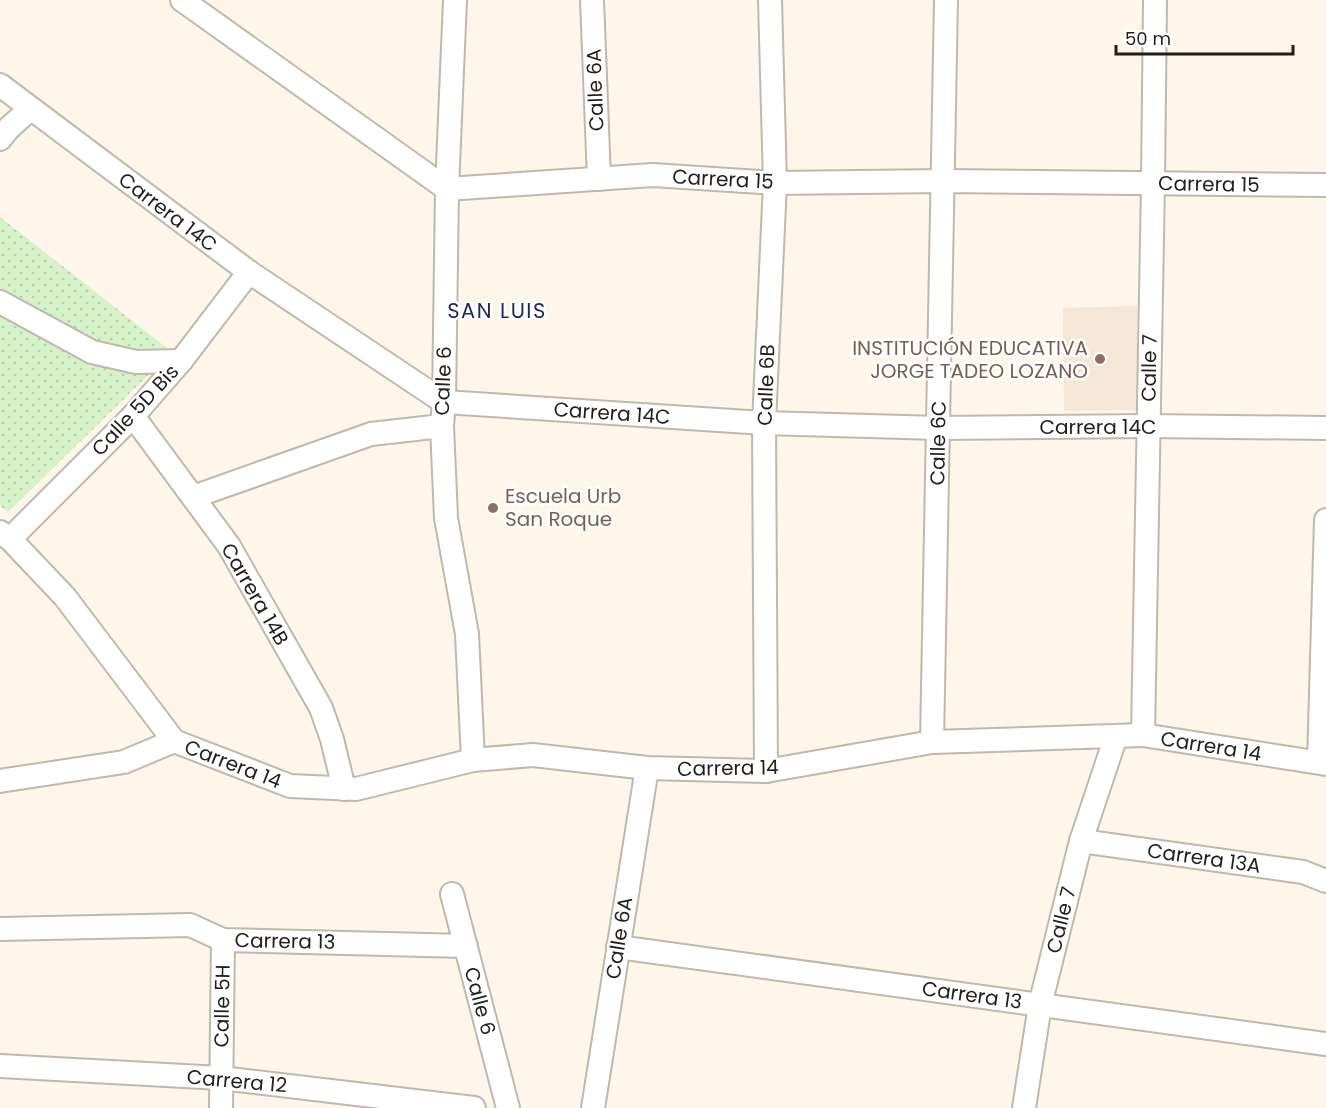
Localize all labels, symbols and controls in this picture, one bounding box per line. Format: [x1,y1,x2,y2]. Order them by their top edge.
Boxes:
scale bar [1116,18,1293,56]
text: 50 m [1125,26,1171,51]
street label: Calle 6A [580,48,610,132]
street label: Carrera 15 [672,162,774,196]
street label: Carrera 14C [113,166,223,258]
street label: Carrera 15 [1158,169,1260,199]
district label: SAN LUIS [447,296,547,325]
place label: INSTITUCIÓN EDUCATIVA JORGE TADEO LOZANO [852,334,1088,385]
street label: Calle 7 [1134,334,1164,402]
street label: Calle 6B [751,344,781,426]
street label: Calle 6 [428,346,458,416]
marker: INSTITUCIÓN EDUCATIVA JORGE TADEO LOZANO [1093,352,1107,366]
street label: Calle 5D Bis [85,358,185,462]
street label: Carrera 14C [553,395,671,431]
street label: Calle 6C [923,400,953,486]
street label: Carrera 14C [1039,413,1157,441]
place label: Escuela Urb San Roque [505,482,621,533]
marker: Escuela Urb San Roque [486,501,500,515]
street label: Carrera 14B [214,538,296,650]
street label: Carrera 14 [1159,724,1263,768]
street label: Carrera 14 [181,733,285,795]
street label: Carrera 14 [677,753,779,783]
street label: Carrera 13A [1145,836,1263,880]
street label: Calle 7 [1039,884,1083,956]
street label: Calle 6A [599,895,639,981]
street label: Carrera 13 [234,926,336,956]
street label: Calle 5H [207,964,237,1048]
street label: Calle 6 [458,964,502,1038]
street label: Carrera 13 [920,974,1024,1016]
street label: Carrera 12 [186,1063,288,1099]

